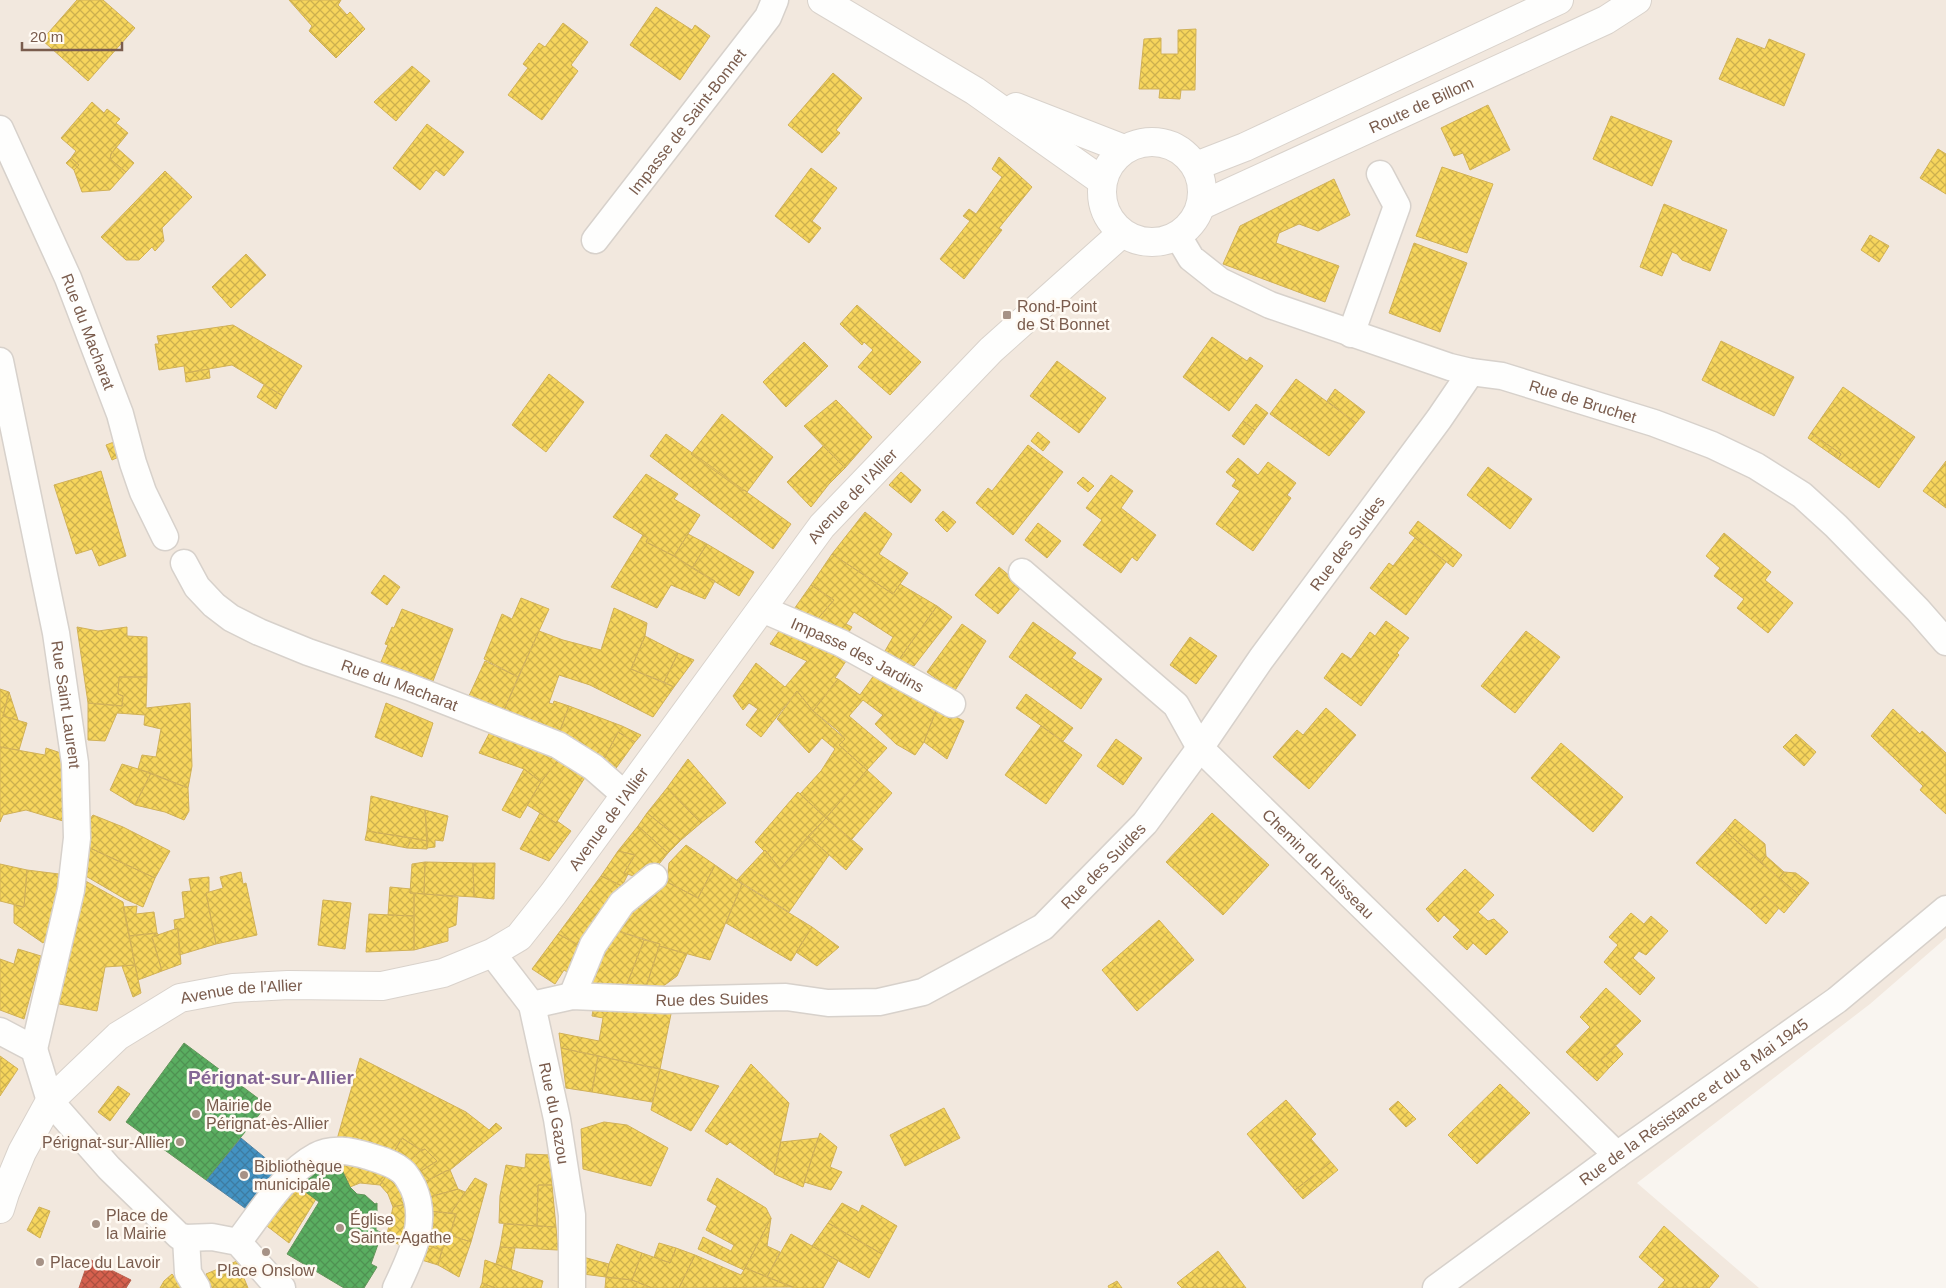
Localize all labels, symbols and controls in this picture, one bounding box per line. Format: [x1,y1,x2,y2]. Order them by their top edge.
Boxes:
scale bar [22,20,122,52]
text: 20 m [30,28,63,45]
street label: Impasse de Saint-Bonnet [626,45,749,198]
street label: Route de Billom [1366,74,1476,136]
street label: Rue du Macharat [58,271,118,393]
place label: Rond-Point de St Bonnet [1017,298,1110,333]
marker: Rond-Point de St Bonnet [1001,309,1013,321]
street label: Rue de Bruchet [1527,377,1639,426]
street label: Avenue de l'Allier [804,445,901,547]
street label: Rue des Suides [1307,493,1388,594]
street label: Impasse des Jardins [788,615,927,696]
street label: Rue Saint Laurent [48,640,83,769]
street label: Rue du Macharat [339,656,461,714]
street label: Avenue de l'Allier [565,764,652,874]
street label: Chemin du Ruisseau [1259,806,1377,922]
street label: Rue des Suides [1058,820,1149,912]
street label: Avenue de l'Allier [179,977,303,1007]
street label: Rue des Suides [655,989,769,1009]
street label: Rue de la Résistance et du 8 Mai 1945 [1576,1015,1811,1189]
street label: Rue du Gazou [536,1061,572,1165]
district label: Pérignat-sur-Allier [188,1067,354,1088]
place label: Mairie de Pérignat-ès-Allier [206,1097,329,1132]
marker: Mairie de Pérignat-ès-Allier [190,1108,202,1120]
place label: Pérignat-sur-Allier [42,1134,171,1151]
marker: Pérignat-sur-Allier [174,1136,186,1148]
place label: Bibliothèque municipale [254,1158,342,1193]
marker: Bibliothèque municipale [238,1169,250,1181]
place label: Place de la Mairie [106,1207,168,1242]
place label: Église Sainte-Agathe [350,1210,452,1246]
marker: Place de la Mairie [90,1218,102,1230]
marker: Église Sainte-Agathe [334,1222,346,1234]
marker: Place Onslow [260,1246,272,1258]
place label: Place du Lavoir [50,1254,161,1271]
marker: Place du Lavoir [34,1256,46,1268]
place label: Place Onslow [217,1262,315,1279]

